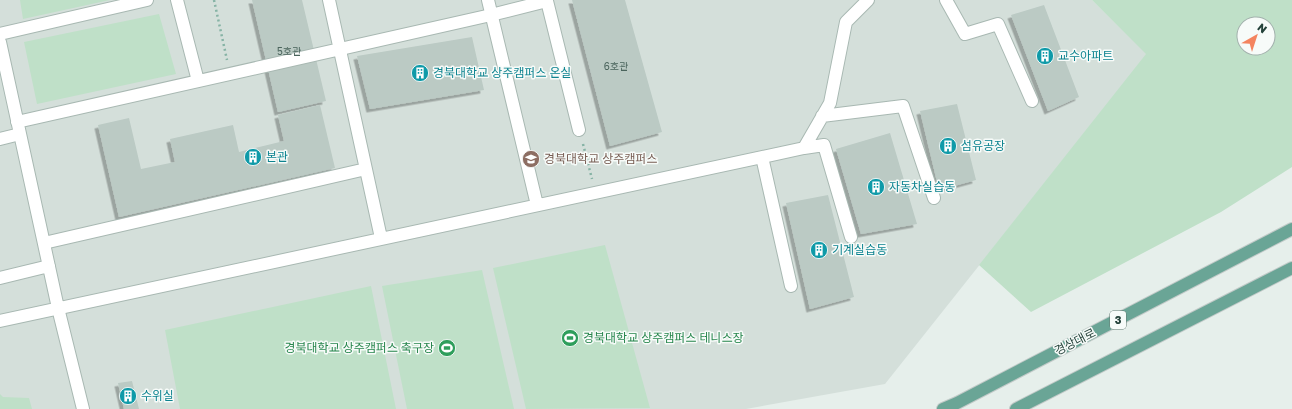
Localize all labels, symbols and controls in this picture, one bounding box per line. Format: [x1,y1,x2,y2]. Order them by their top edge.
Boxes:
north arrow [1236,16,1276,56]
text: N [1255,20,1270,36]
house number: 5호관 [277,45,302,57]
building icon: 교수아파트 [1035,46,1055,66]
place label: 교수아파트 [1058,48,1113,63]
house number: 6호관 [604,60,629,72]
building icon: 경북대학교 상주캠퍼스 온실 [410,63,430,83]
place label: 경북대학교 상주캠퍼스 온실 [433,65,571,80]
building icon: 섬유공장 [938,136,958,156]
place label: 섬유공장 [961,138,1005,153]
building icon: 본관 [243,147,263,167]
place label: 본관 [266,149,288,164]
school or university icon: 경북대학교 상주캠퍼스 [521,149,541,169]
place label: 경북대학교 상주캠퍼스 [544,151,657,166]
building icon: 자동차실습동 [866,177,886,197]
place label: 자동차실습동 [889,179,955,194]
building icon: 기계실습동 [809,240,829,260]
place label: 기계실습동 [832,242,887,257]
road number: 3 [1110,311,1126,329]
street label: 경상대로 [1052,325,1098,358]
sports icon: 경북대학교 상주캠퍼스 테니스장 [560,328,580,348]
place label: 경북대학교 상주캠퍼스 테니스장 [583,330,744,345]
sports icon: 경북대학교 상주캠퍼스 축구장 [437,338,457,358]
place label: 경북대학교 상주캠퍼스 축구장 [284,340,434,355]
building icon: 수위실 [118,386,138,406]
place label: 수위실 [141,388,174,403]

